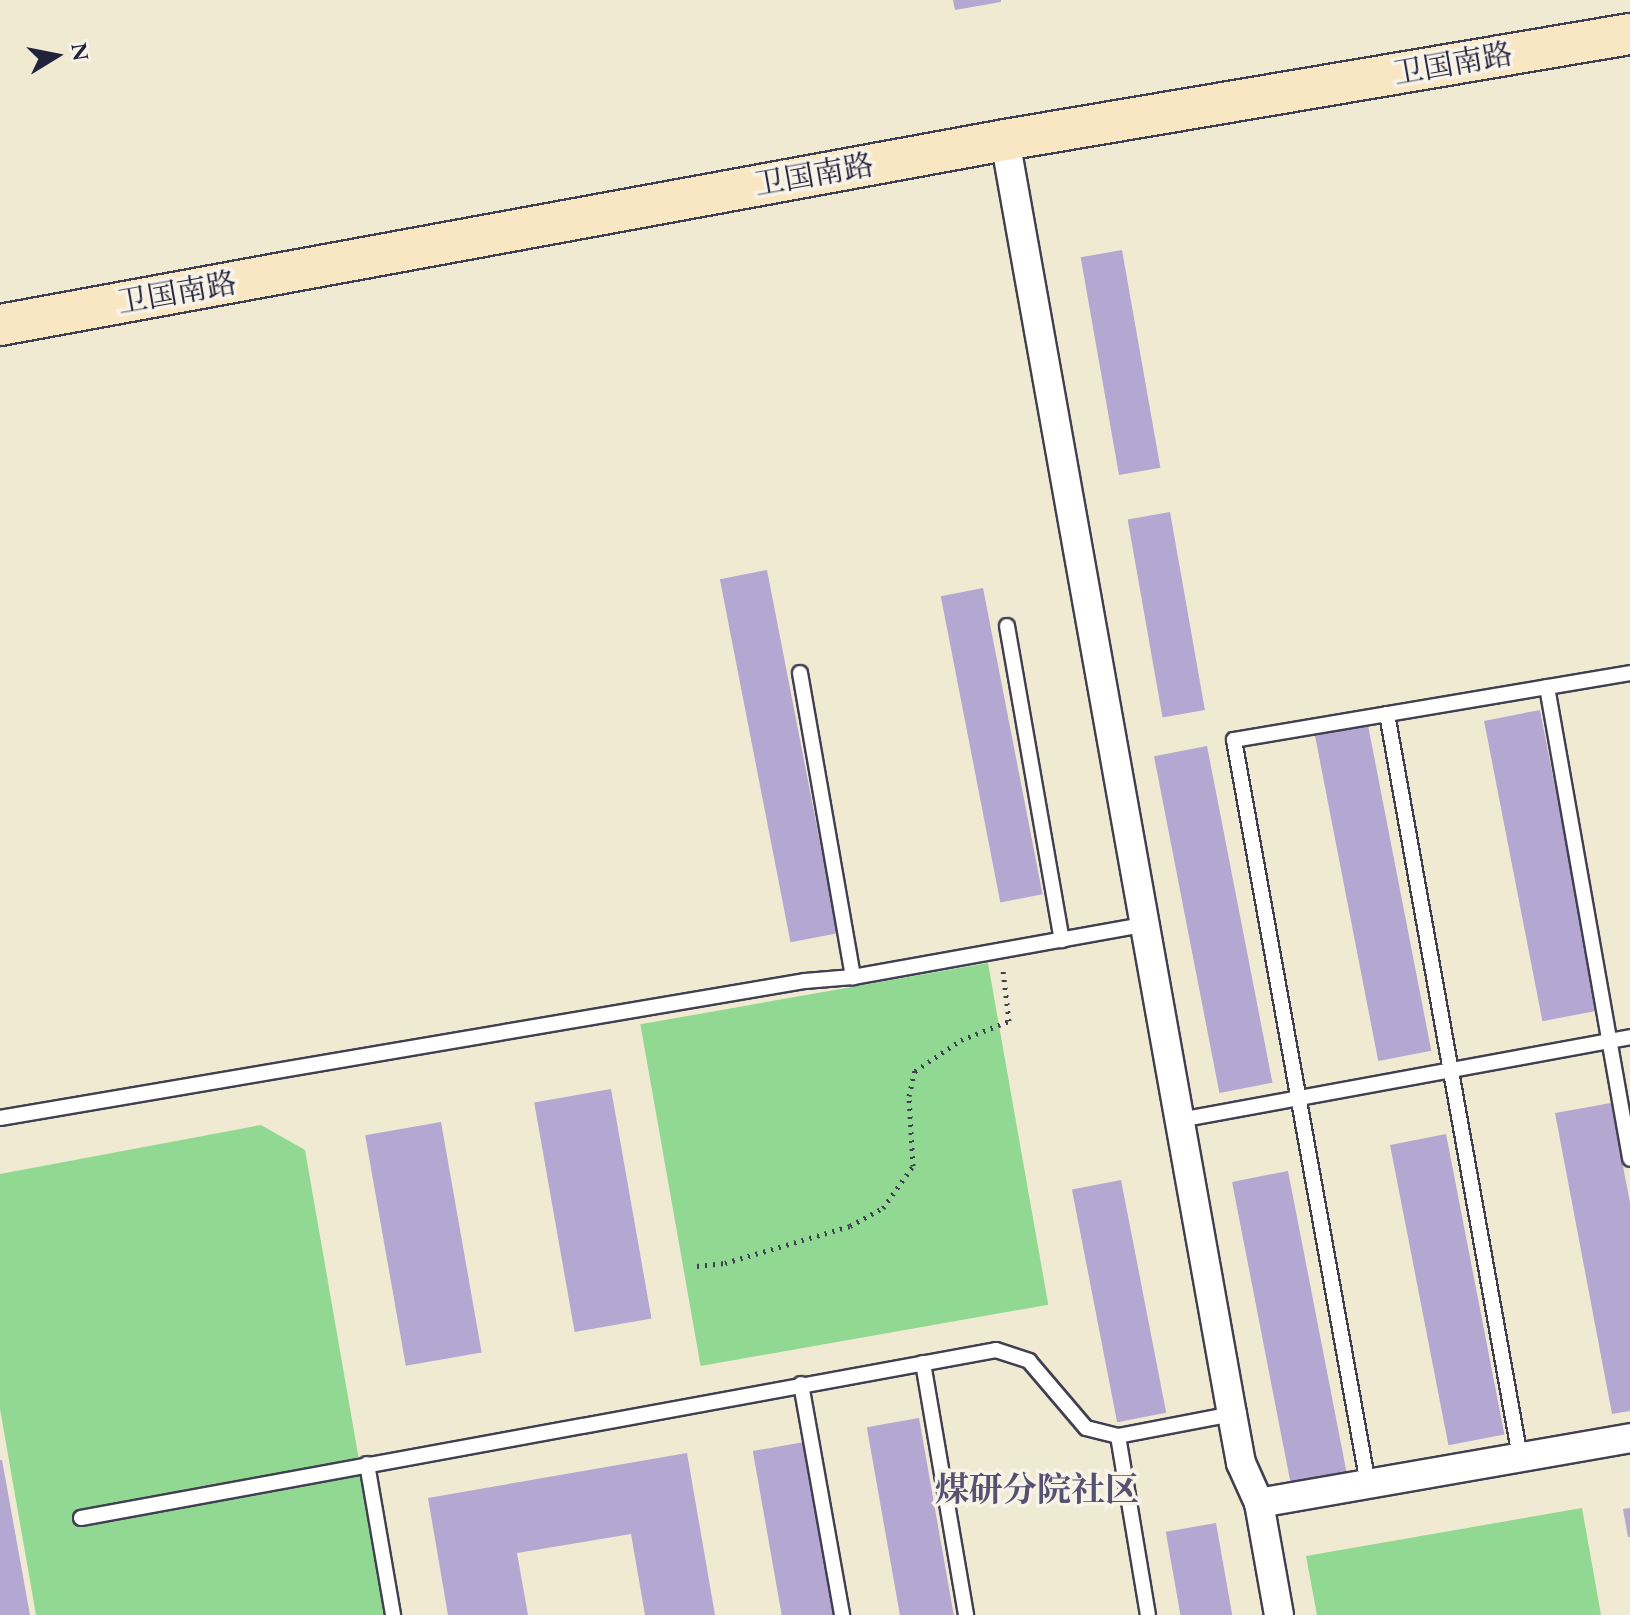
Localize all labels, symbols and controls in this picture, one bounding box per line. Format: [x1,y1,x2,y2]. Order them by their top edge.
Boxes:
north arrow [16,16,96,96]
street label: 卫国南路 [1391,36,1515,92]
text: N [64,40,96,63]
street label: 卫国南路 [752,147,876,203]
street label: 卫国南路 [115,265,239,321]
district label: 煤研分院社区 [935,1470,1139,1510]

